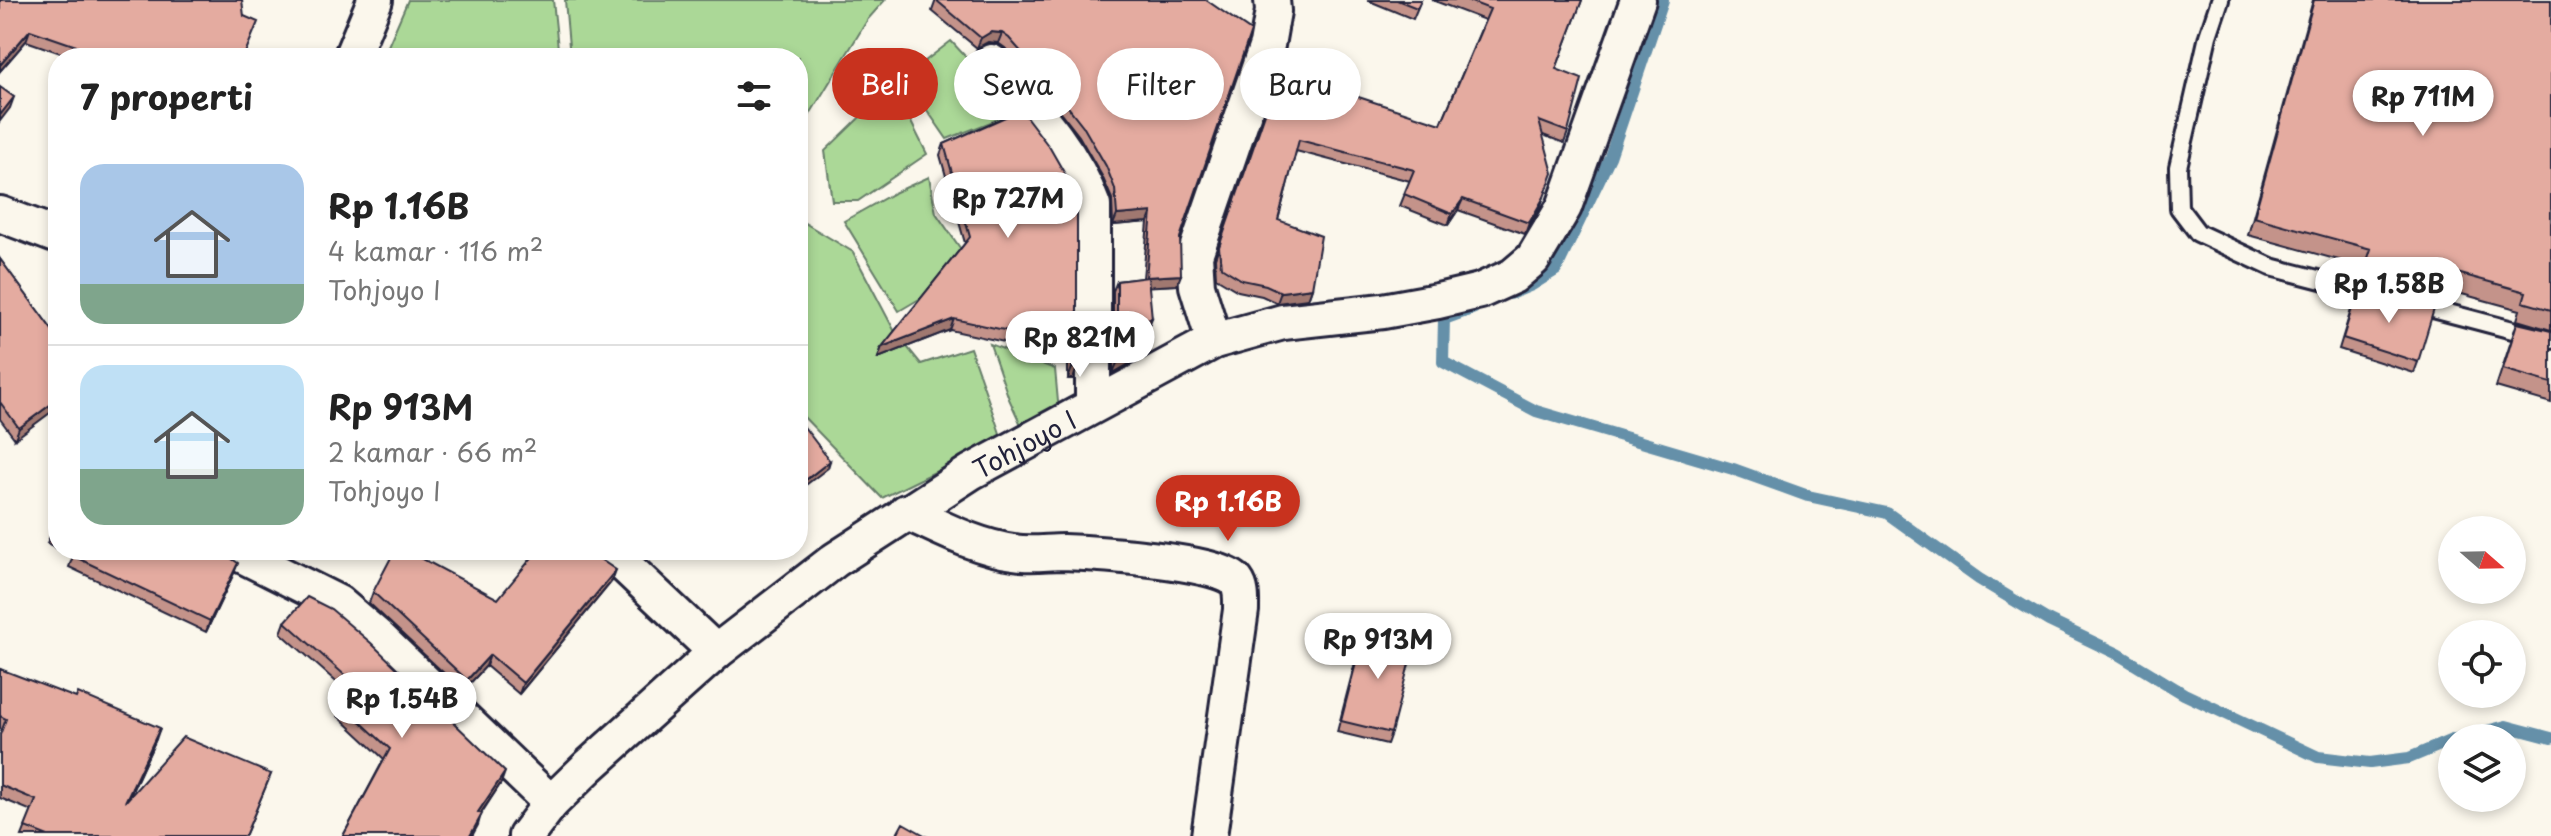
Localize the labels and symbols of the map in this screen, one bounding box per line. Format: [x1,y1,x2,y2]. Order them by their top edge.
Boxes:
pin: Rp 711M [2349,70,2497,138]
pin: Rp 727M [934,172,1082,240]
pin: Rp 1.58B [2306,257,2472,325]
pin: Rp 821M [1006,311,1154,379]
street label: Tohjoyo I [965,399,1083,487]
pin: Rp 1.16B [1145,475,1311,543]
north arrow [2438,516,2526,604]
pin: Rp 913M [1304,613,1452,681]
pin: Rp 1.54B [319,672,485,740]

